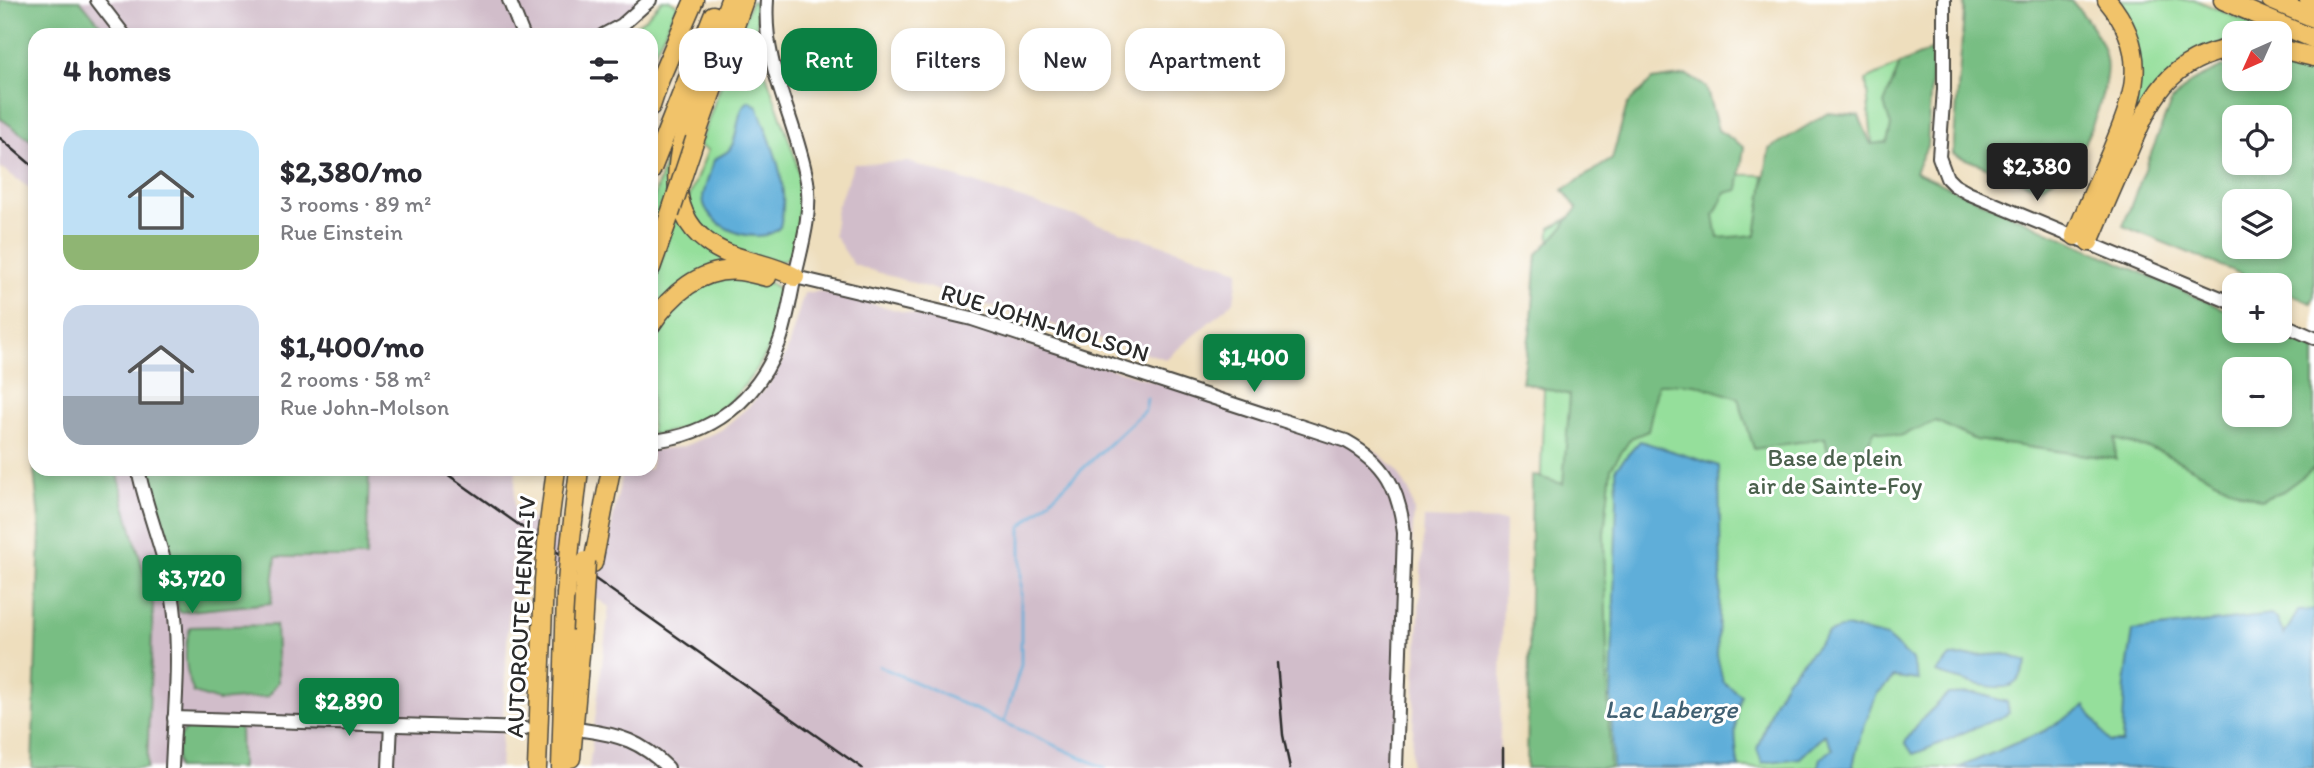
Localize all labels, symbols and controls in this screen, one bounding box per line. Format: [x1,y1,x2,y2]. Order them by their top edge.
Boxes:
north arrow [2222,21,2292,91]
map controls [2222,21,2292,427]
chip: Buy [679,28,767,91]
chip: Rent [781,28,877,91]
chip: Filters [891,28,1005,91]
chip: New [1019,28,1111,91]
chip: Apartment [1125,28,1285,91]
icon: filters [585,51,623,89]
text: 4 homes [63,52,171,89]
button: locate [2222,105,2292,175]
pin: $2,380 [1980,144,2094,203]
text: $2,380 [2003,152,2071,180]
text: $2,380/mo [280,153,422,190]
icon: home [119,158,203,242]
button: layers [2222,189,2292,259]
text: 3 rooms · 89 m² [280,190,431,218]
text: Rue Einstein [280,218,403,246]
button: + [2222,273,2292,343]
street label: RUE JOHN-MOLSON [938,277,1153,368]
text: $1,400/mo [280,328,424,365]
icon: home [119,333,203,417]
pin: $1,400 [1197,334,1311,394]
text: $1,400 [1219,343,1289,371]
button: − [2222,357,2292,427]
text: 2 rooms · 58 m² [280,365,431,393]
text: Rue John-Molson [280,393,449,421]
park label: Base de plein air de Sainte-Foy [1748,443,1922,500]
street label: AUTOROUTE HENRI-IV [500,495,541,739]
pin: $3,720 [135,556,249,615]
text: $3,720 [158,564,226,592]
pin: $2,890 [292,678,406,738]
text: $2,890 [315,687,383,715]
water label: Lac Laberge [1605,693,1739,725]

